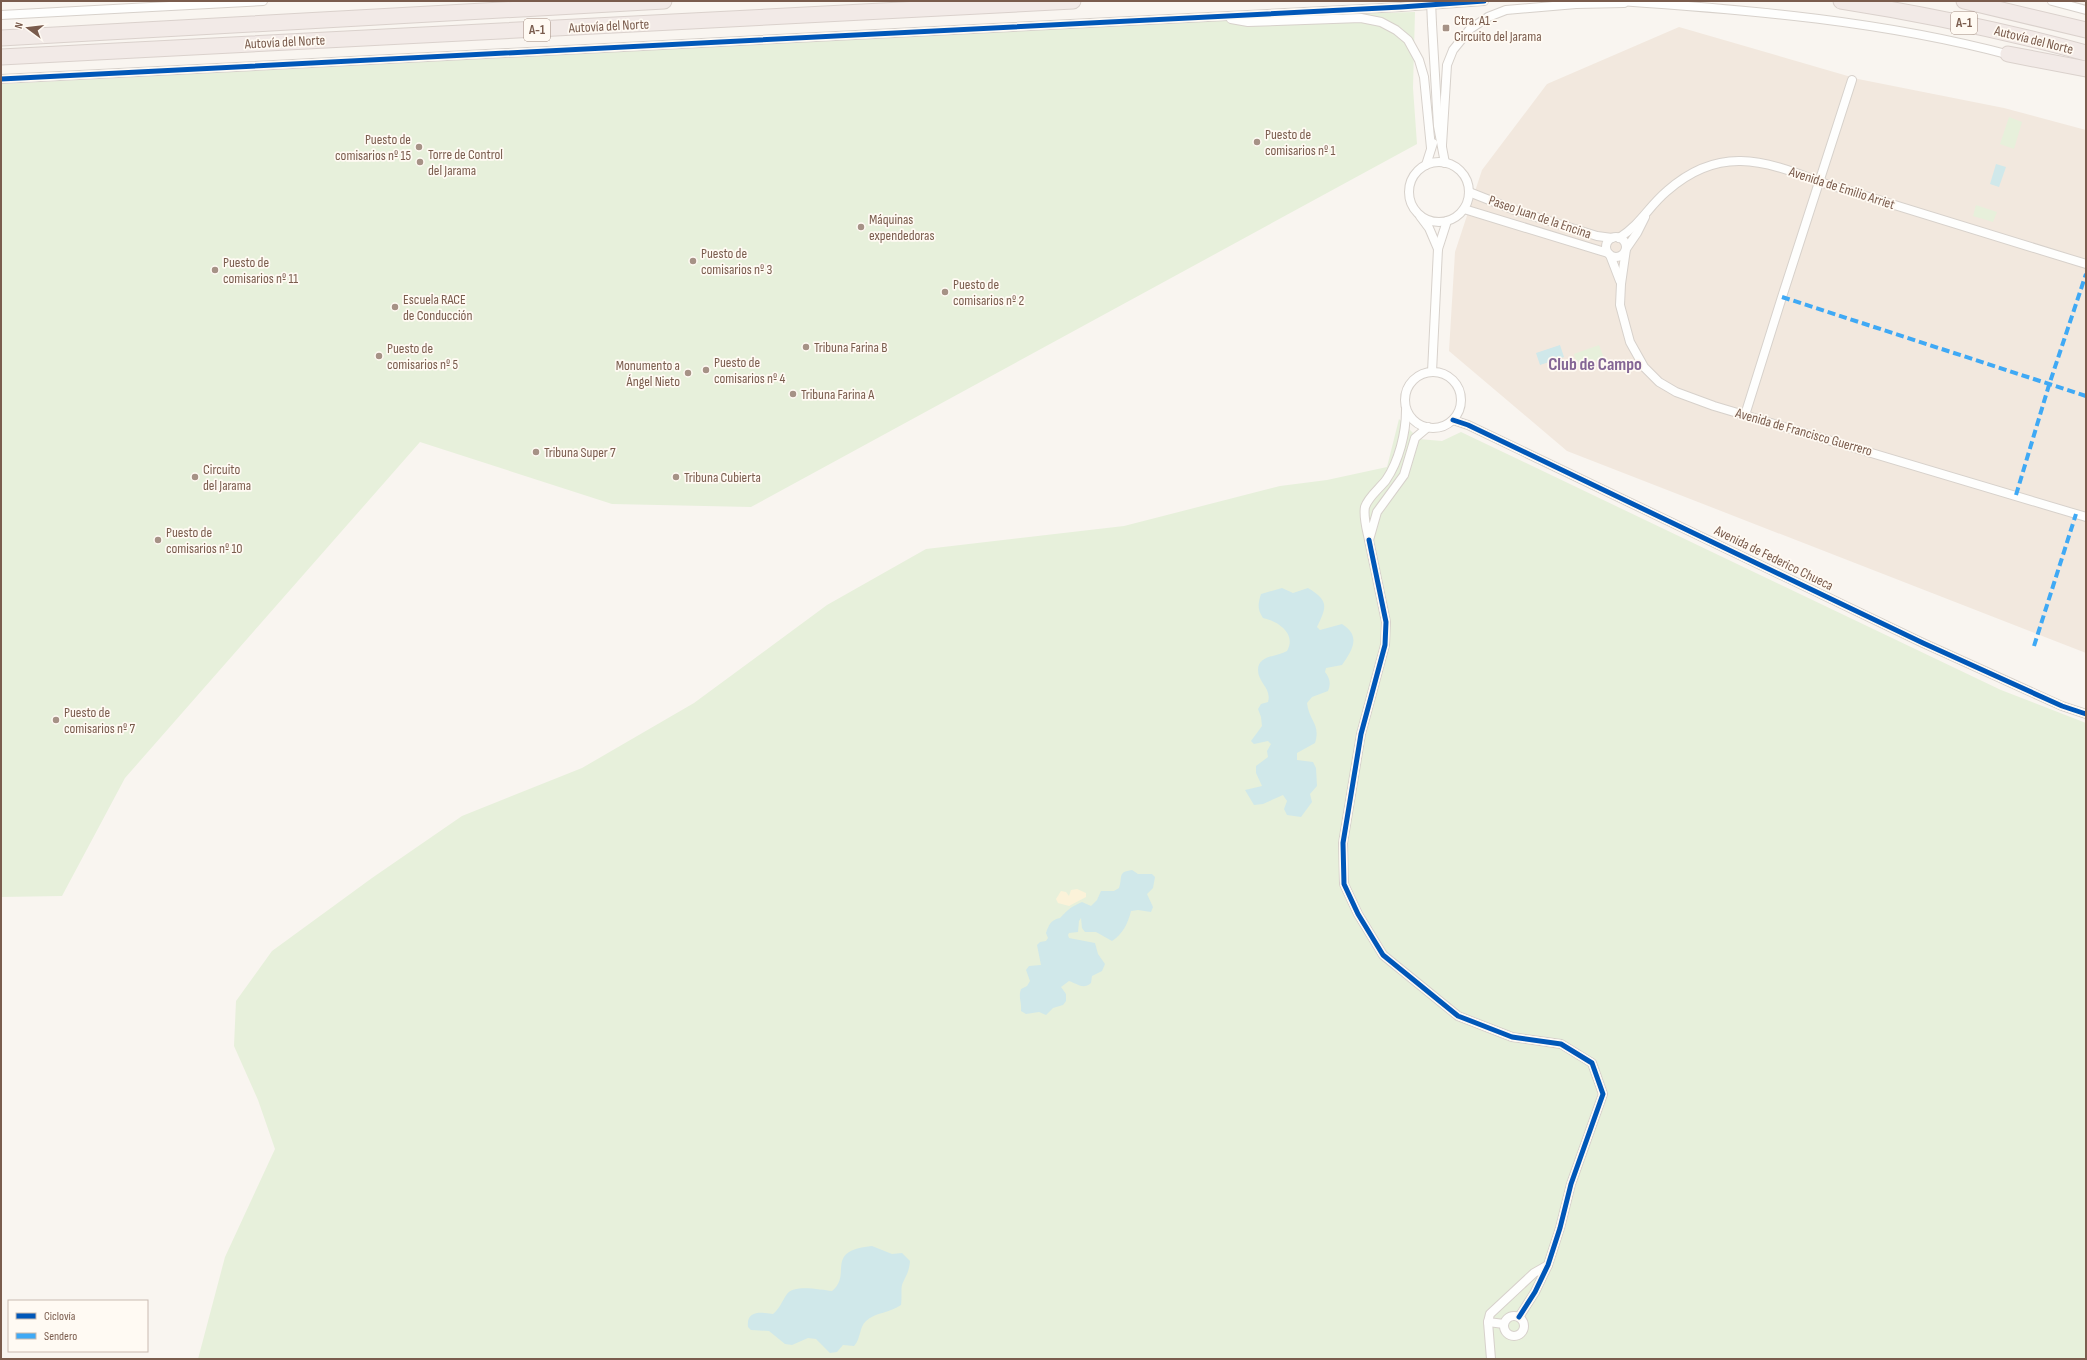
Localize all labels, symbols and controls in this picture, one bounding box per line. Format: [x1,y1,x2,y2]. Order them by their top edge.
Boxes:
north arrow [8,8,48,48]
place label: Ctra. A1 - Circuito del Jarama [1454,12,1542,45]
road number: A-1 [1951,12,1977,34]
street label: Autovía del Norte [567,15,650,37]
road number: A-1 [524,19,550,41]
text: N [12,21,26,30]
street label: Autovía del Norte [1992,22,2075,58]
marker: Ctra. A1 - Circuito del Jarama [1441,23,1451,33]
street label: Autovía del Norte [243,31,326,53]
place label: Puesto de comisarios nº 1 [1265,126,1335,159]
place label: Puesto de comisarios nº 15 [335,131,411,164]
marker: Puesto de comisarios nº 1 [1252,137,1262,147]
marker: Puesto de comisarios nº 15 [414,142,424,152]
place label: Torre de Control del Jarama [428,146,503,179]
marker: Torre de Control del Jarama [415,157,425,167]
street label: Avenida de Emilio Arriet [1786,163,1897,213]
street label: Paseo Juan de la Encina [1486,191,1594,243]
place label: Máquinas expendedoras [869,211,935,244]
marker: Máquinas expendedoras [856,222,866,232]
place label: Puesto de comisarios nº 3 [701,245,772,278]
place label: Puesto de comisarios nº 11 [223,254,298,287]
marker: Puesto de comisarios nº 3 [688,256,698,266]
marker: Puesto de comisarios nº 11 [210,265,220,275]
place label: Puesto de comisarios nº 2 [953,276,1024,309]
marker: Puesto de comisarios nº 2 [940,287,950,297]
place label: Escuela RACE de Conducción [403,291,472,324]
marker: Escuela RACE de Conducción [390,302,400,312]
place label: Tribuna Farina B [814,339,887,356]
place label: Puesto de comisarios nº 5 [387,340,458,373]
marker: Tribuna Farina B [801,342,811,352]
marker: Puesto de comisarios nº 5 [374,351,384,361]
place label: Puesto de comisarios nº 4 [714,354,785,387]
district label: Club de Campo [1548,354,1642,375]
place label: Monumento a Ángel Nieto [616,357,680,390]
marker: Puesto de comisarios nº 4 [701,365,711,375]
marker: Monumento a Ángel Nieto [683,368,693,378]
place label: Tribuna Farina A [801,386,875,403]
marker: Tribuna Farina A [788,389,798,399]
street label: Avenida de Francisco Guerrero [1733,404,1874,460]
place label: Tribuna Super 7 [544,444,616,461]
marker: Tribuna Super 7 [531,447,541,457]
place label: Circuito del Jarama [203,461,251,494]
place label: Tribuna Cubierta [684,469,761,486]
marker: Circuito del Jarama [190,472,200,482]
marker: Tribuna Cubierta [671,472,681,482]
street label: Avenida de Federico Chueca [1711,521,1836,594]
place label: Puesto de comisarios nº 10 [166,524,243,557]
marker: Puesto de comisarios nº 10 [153,535,163,545]
place label: Puesto de comisarios nº 7 [64,704,135,737]
marker: Puesto de comisarios nº 7 [51,715,61,725]
legend [8,1300,148,1352]
text: Ciclovía [44,1309,76,1324]
text: Sendero [44,1329,77,1344]

